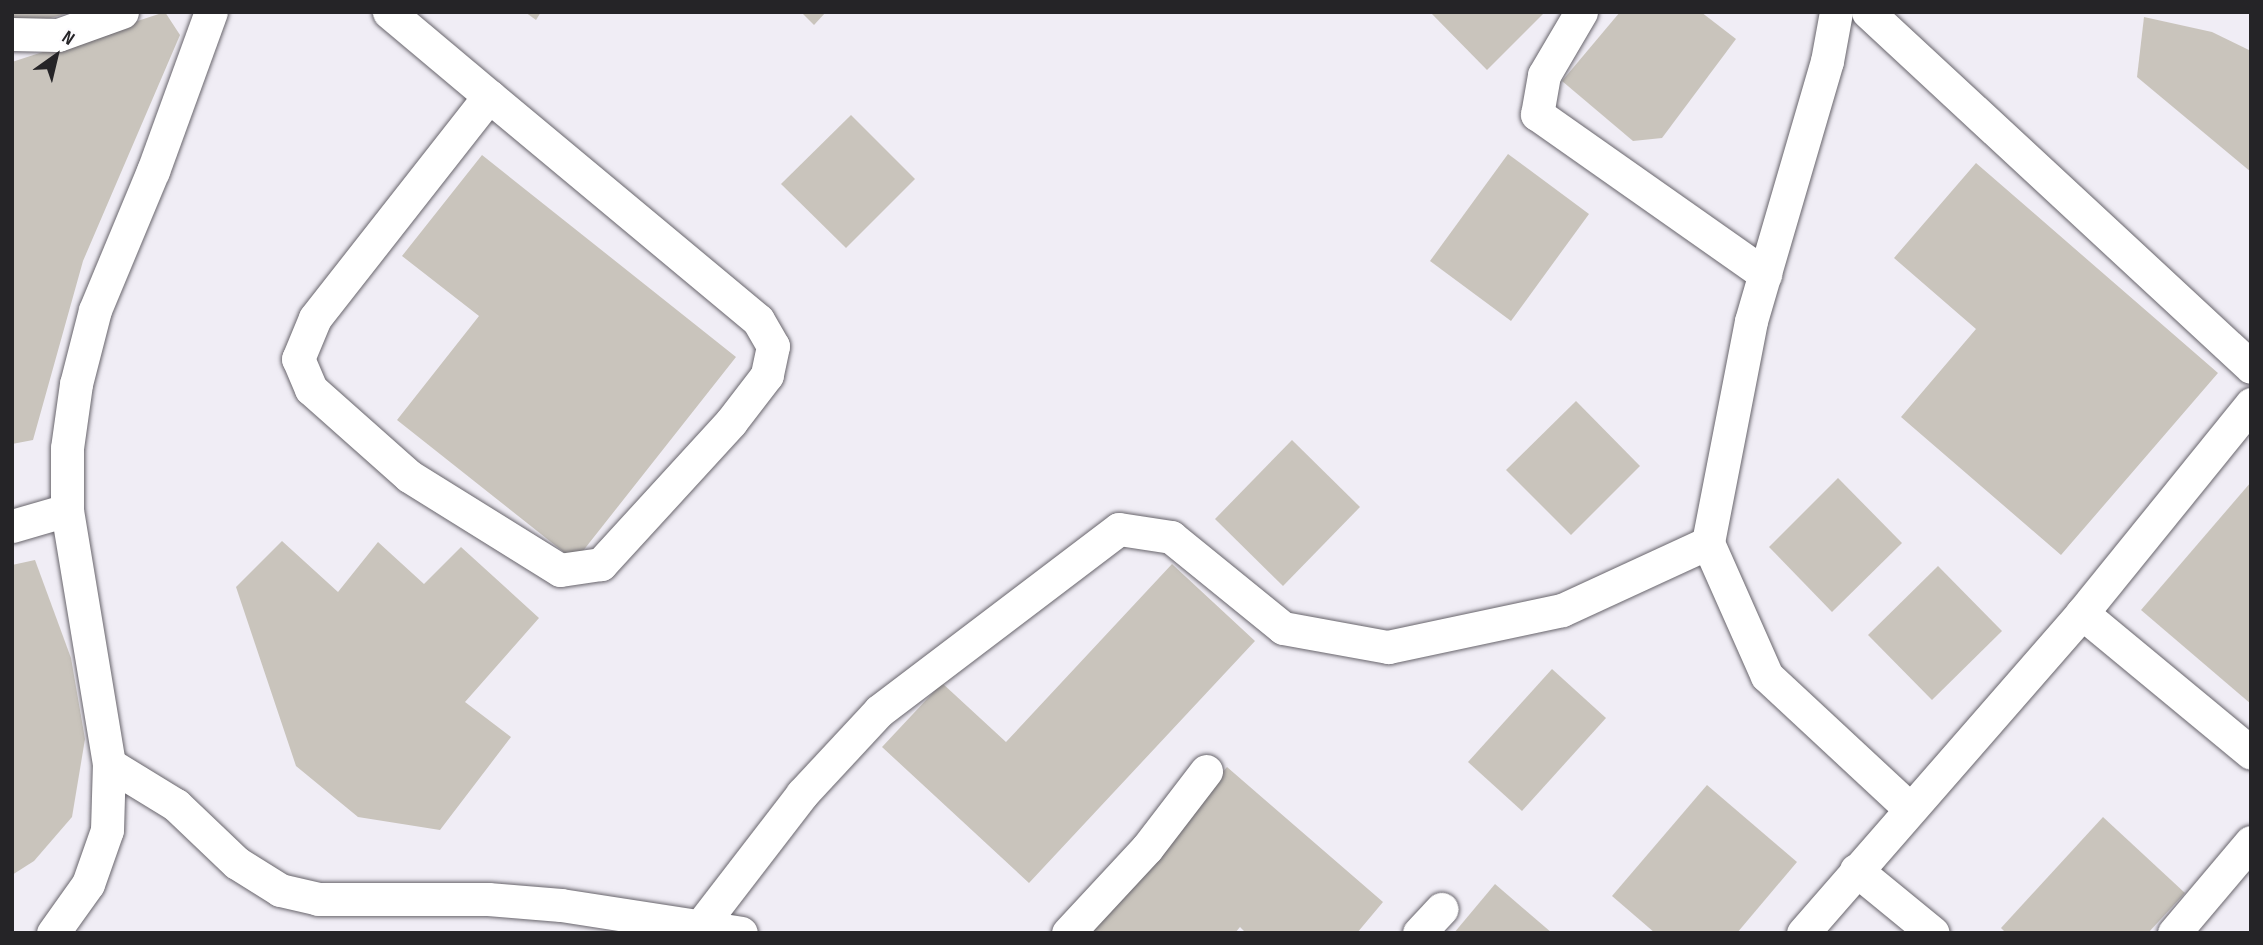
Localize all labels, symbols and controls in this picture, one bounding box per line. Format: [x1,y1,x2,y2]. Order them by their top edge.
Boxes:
north arrow [21,21,91,91]
text: N [57,26,79,51]

